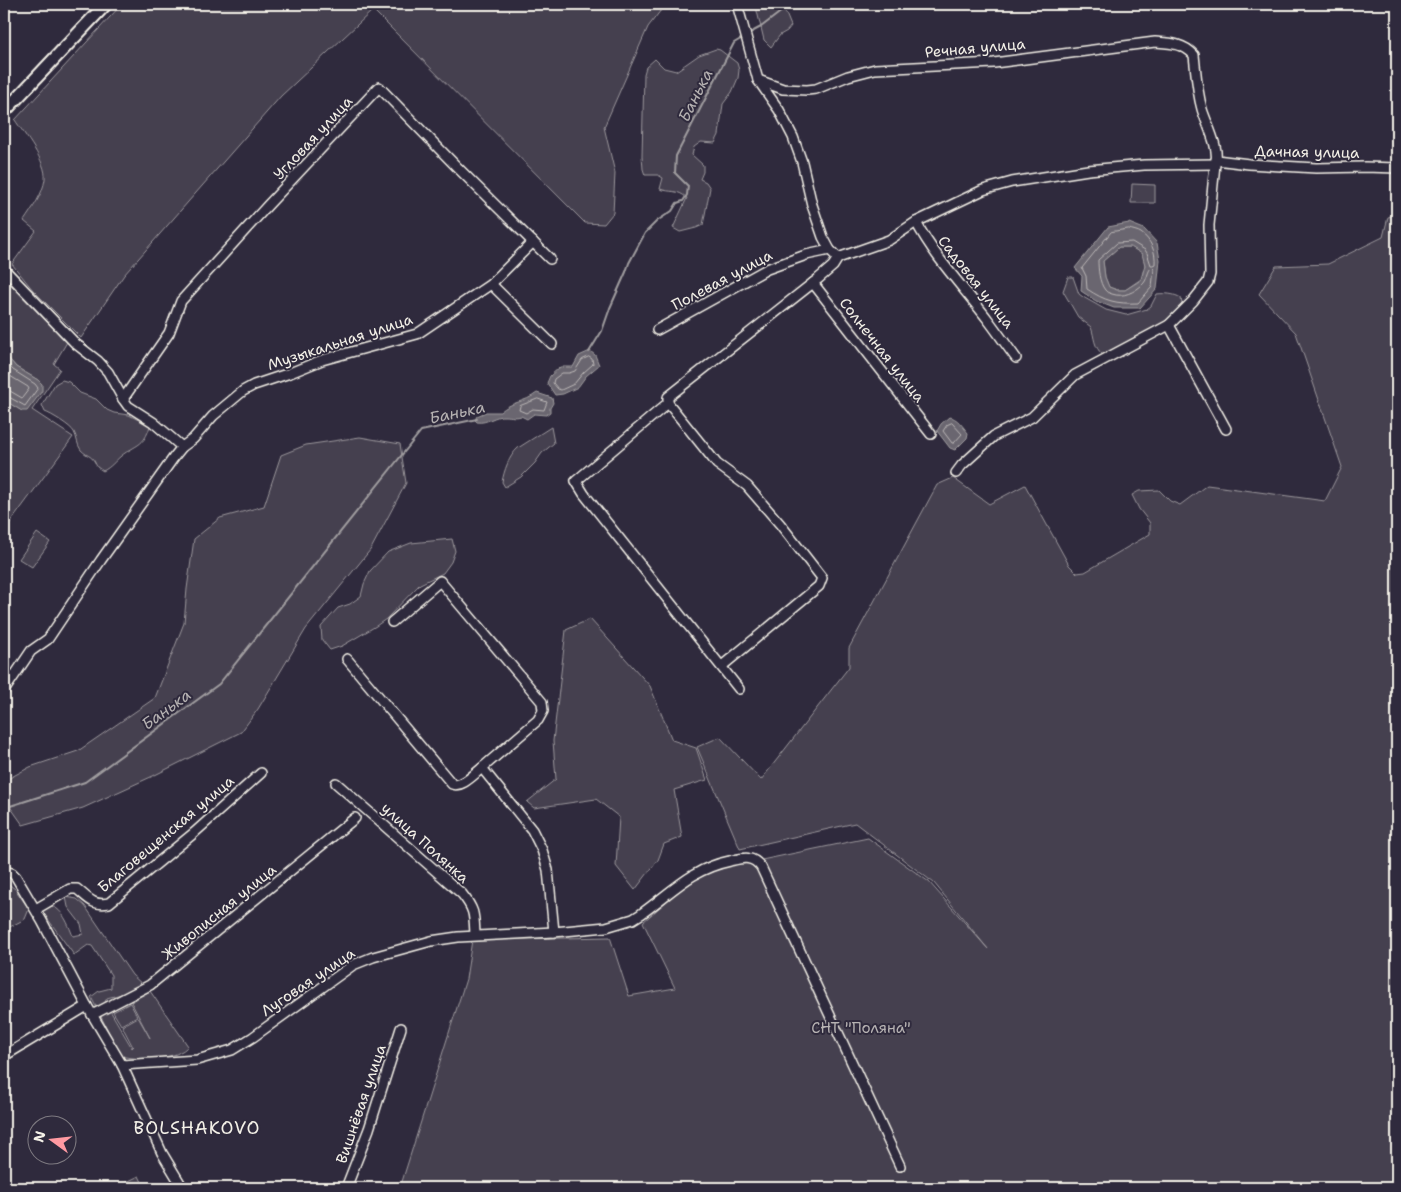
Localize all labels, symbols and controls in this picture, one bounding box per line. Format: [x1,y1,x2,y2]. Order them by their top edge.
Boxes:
street label: Речная улица [924,34,1027,62]
water label: Банька [673,65,718,125]
street label: Угловая улица [269,91,358,184]
street label: Дачная улица [1254,141,1360,163]
street label: Садовая улица [933,231,1019,333]
street label: Полевая улица [668,245,776,315]
street label: Солнечная улица [835,293,930,407]
street label: Музыкальная улица [265,309,416,375]
water label: Банька [427,396,487,429]
water label: Банька [137,684,195,735]
street label: Благовещенская улица [94,771,239,897]
street label: улица Полянка [377,798,474,888]
street label: Живописная улица [158,859,281,964]
street label: Луговая улица [257,943,359,1021]
park label: СНТ "Поляна" [811,1018,911,1038]
street label: Вишнёвая улица [331,1041,391,1166]
north arrow [28,1114,78,1164]
district label: BOLSHAKOVO [134,1116,261,1140]
text: N [29,1129,50,1144]

